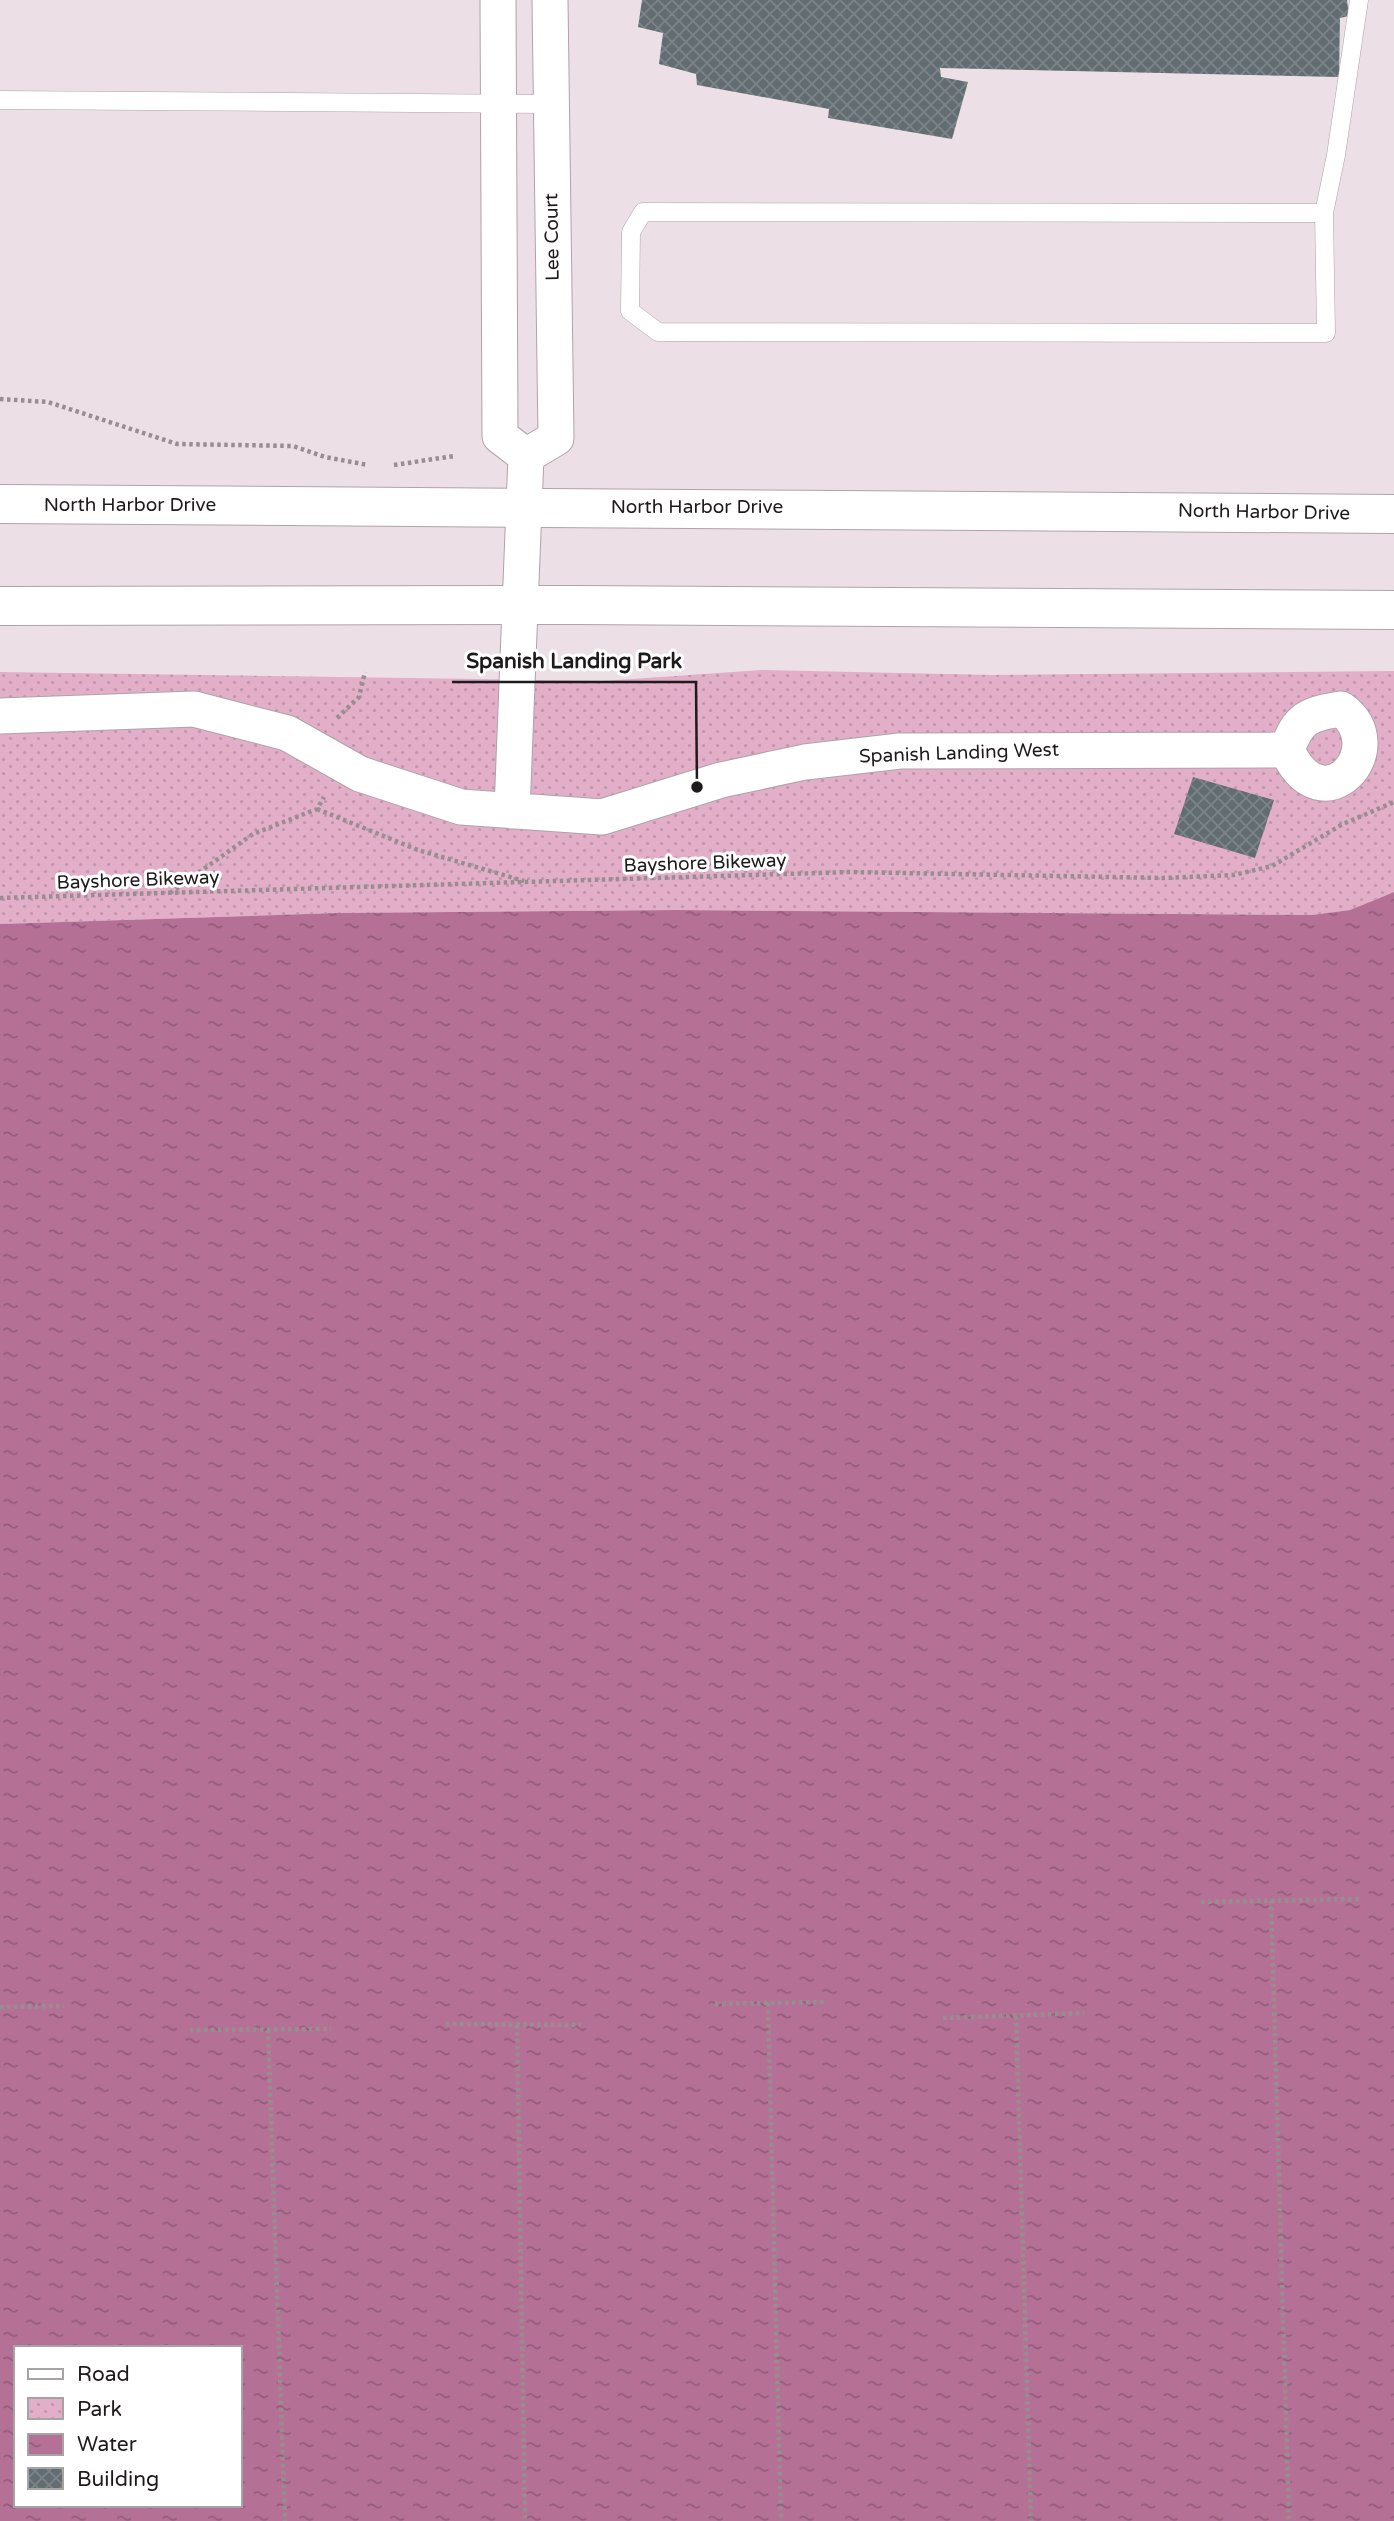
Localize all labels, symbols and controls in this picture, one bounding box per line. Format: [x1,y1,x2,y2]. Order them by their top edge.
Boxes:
street label: Lee Court [540,193,564,281]
street label: North Harbor Drive [44,494,216,516]
street label: North Harbor Drive [611,496,783,518]
street label: North Harbor Drive [1178,499,1350,525]
callout: Spanish Landing Park [452,640,696,682]
text: Spanish Landing Park [466,649,682,674]
street label: Spanish Landing West [859,739,1059,767]
street label: Bayshore Bikeway [623,849,787,877]
street label: Bayshore Bikeway [56,866,220,894]
legend [14,2346,242,2507]
text: Road [77,2362,130,2387]
text: Park [77,2397,122,2422]
text: Water [77,2432,137,2457]
text: Building [77,2467,159,2492]

